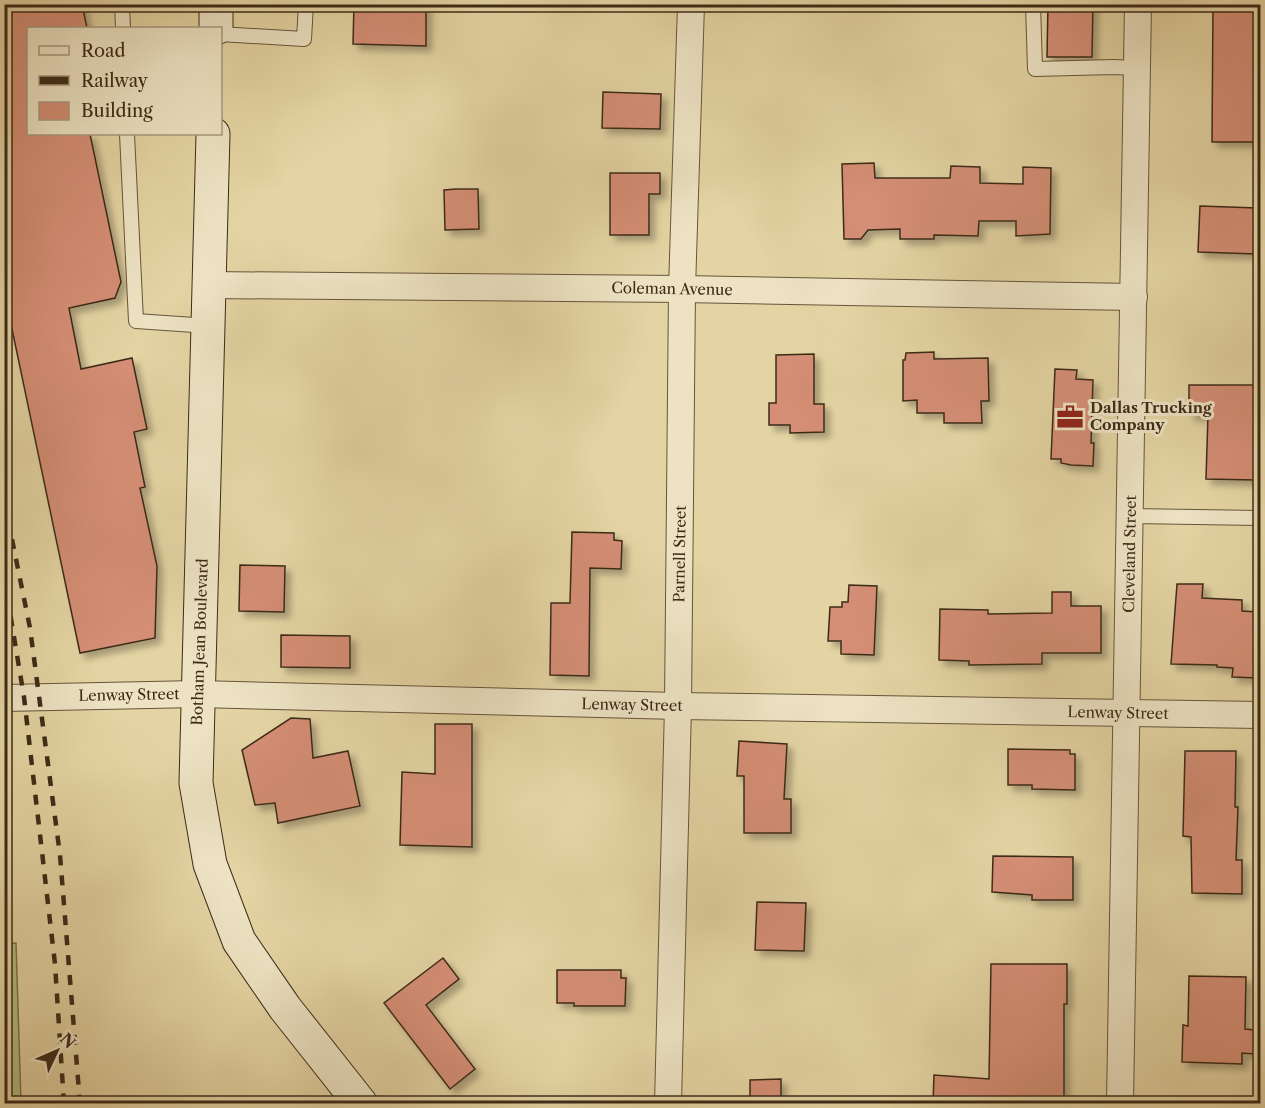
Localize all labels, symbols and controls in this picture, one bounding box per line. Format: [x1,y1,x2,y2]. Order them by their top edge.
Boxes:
legend [27,27,222,135]
text: Road [81,40,126,62]
text: Railway [81,70,149,92]
text: Building [81,100,153,122]
street label: Coleman Avenue [611,278,733,299]
place label: Dallas Trucking Company [1090,398,1212,434]
office icon: Dallas Trucking Company [1055,402,1085,432]
street label: Cleveland Street [1119,494,1140,613]
street label: Parnell Street [669,505,690,603]
street label: Botham Jean Boulevard [187,558,212,726]
street label: Lenway Street [78,684,180,705]
street label: Lenway Street [581,694,683,715]
street label: Lenway Street [1067,702,1169,723]
north arrow [27,1021,87,1081]
text: N [56,1029,80,1053]

